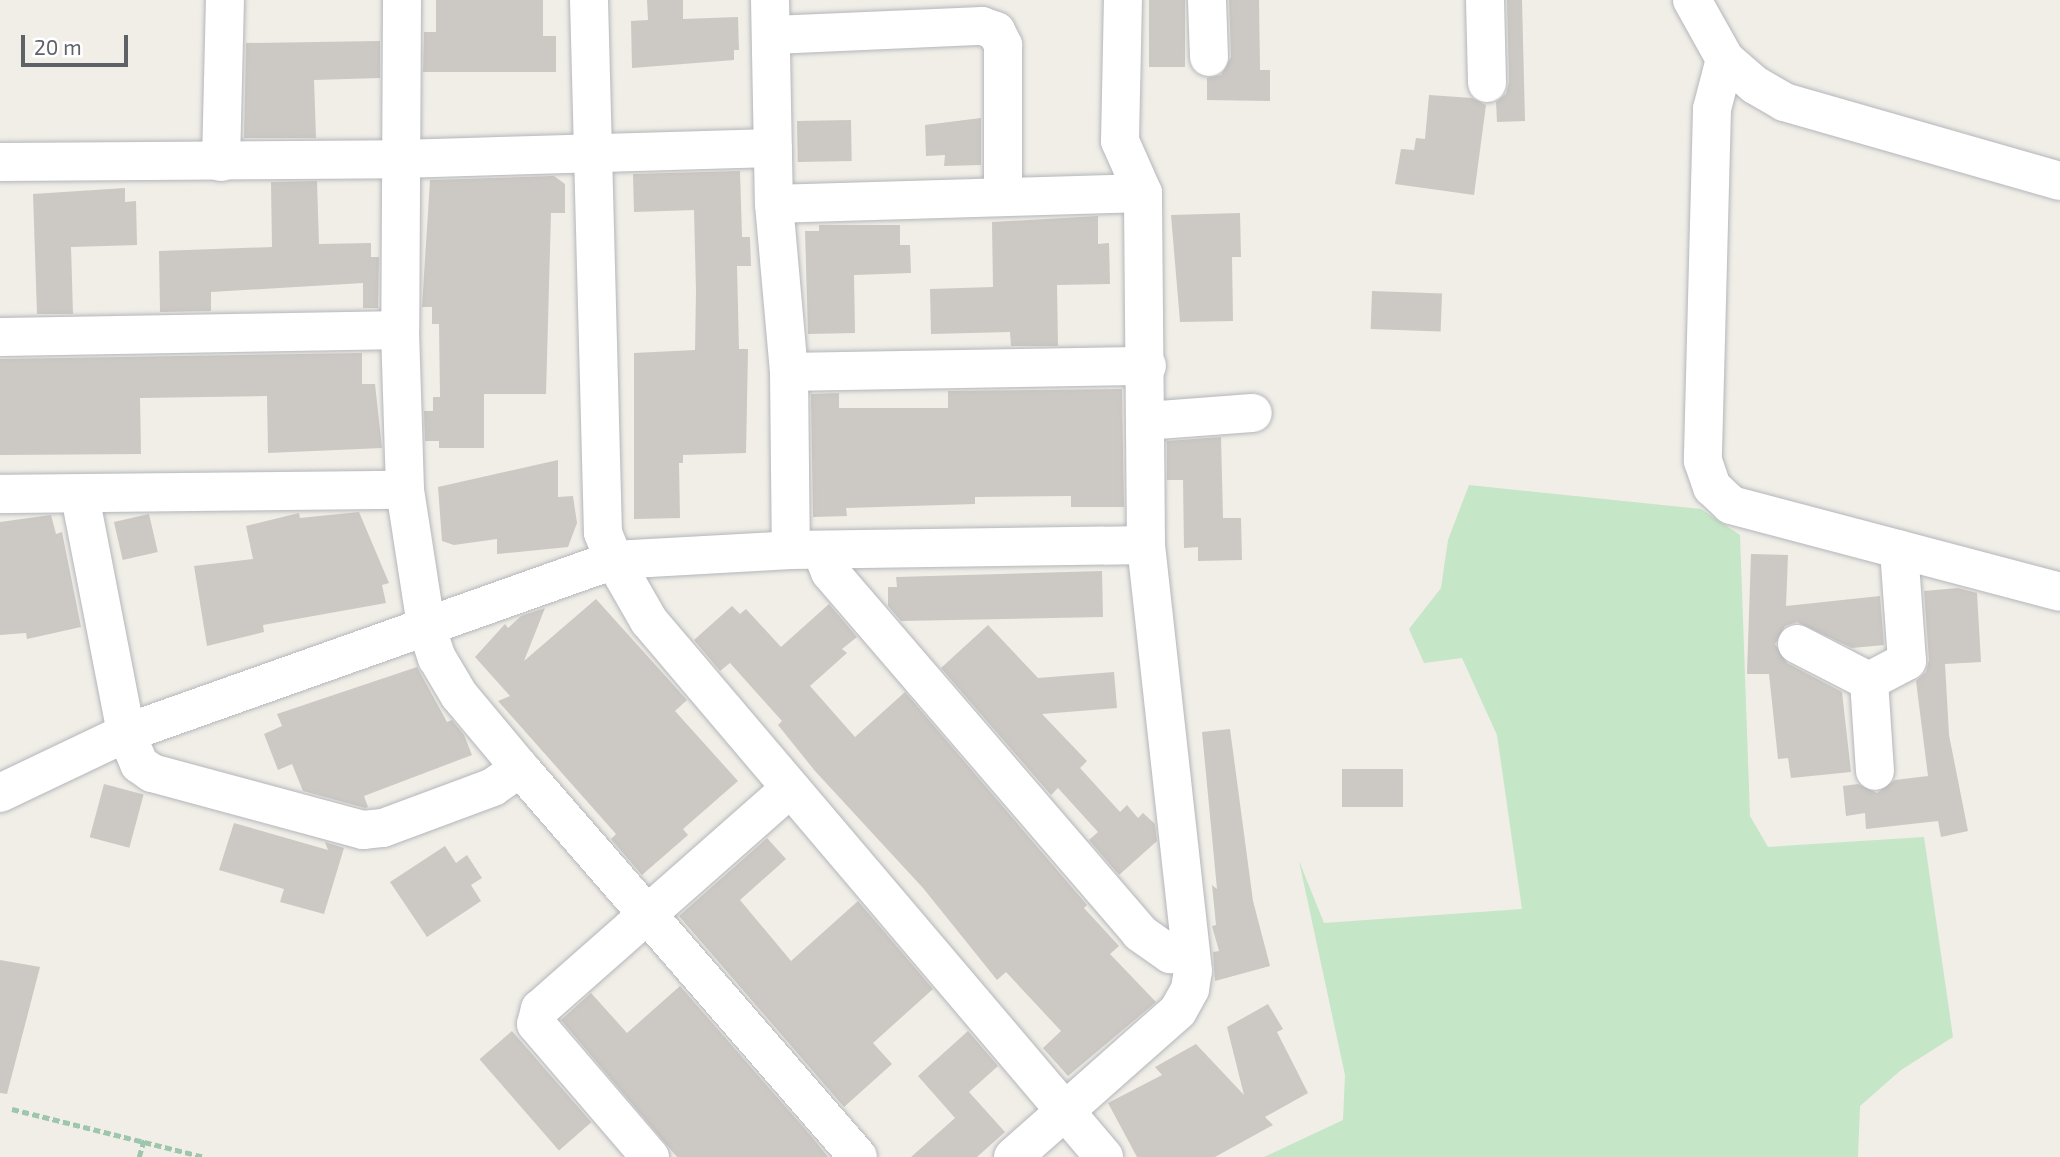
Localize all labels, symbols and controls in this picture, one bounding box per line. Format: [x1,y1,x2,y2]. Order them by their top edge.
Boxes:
scale bar [24,21,131,65]
text: 20 m [34,34,82,59]

